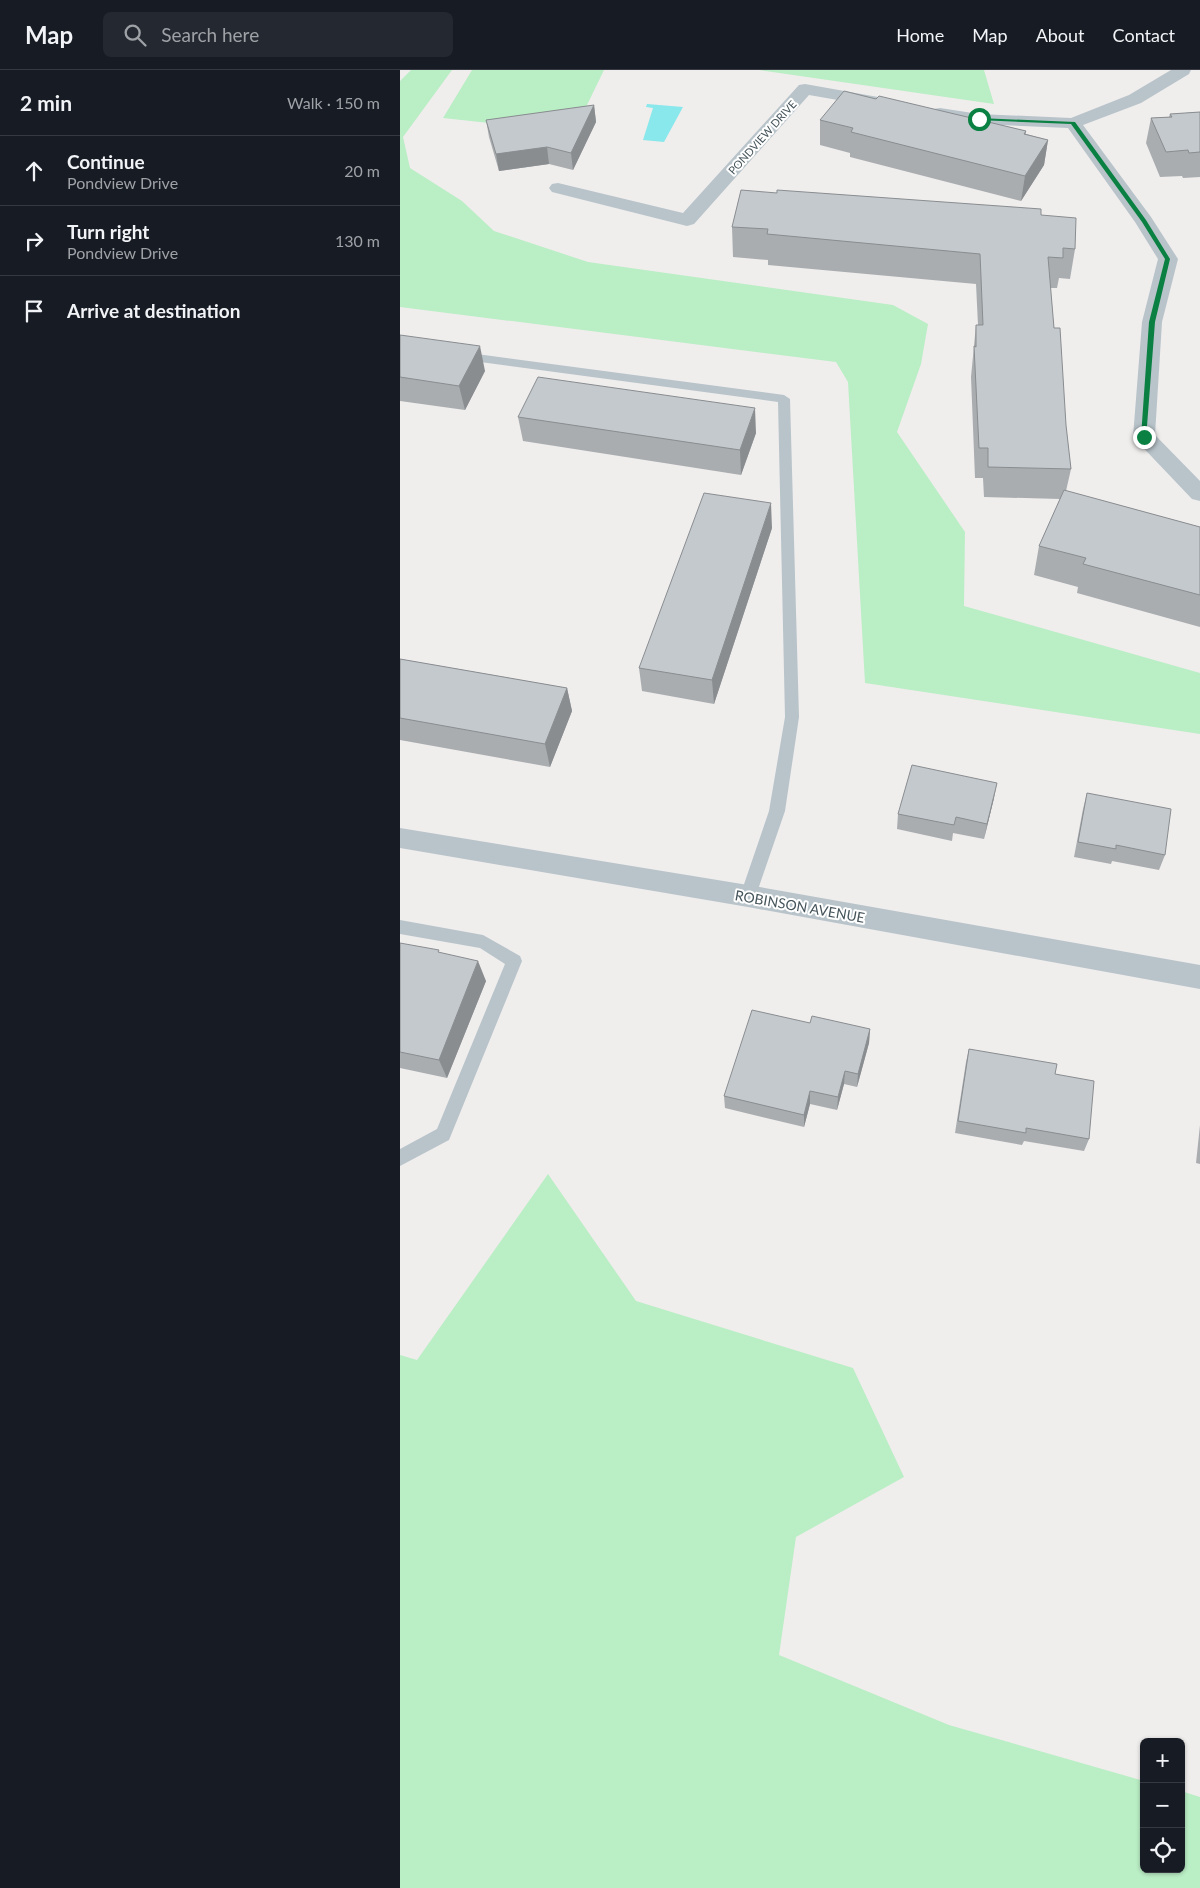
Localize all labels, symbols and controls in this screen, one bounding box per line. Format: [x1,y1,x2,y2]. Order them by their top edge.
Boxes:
search box [103,12,453,57]
text: Map [25,20,73,49]
icon: search [121,21,149,49]
text: Search here [161,23,259,46]
text: Home [896,24,944,46]
text: Map [972,24,1008,46]
text: About [1036,24,1085,46]
text: Contact [1113,24,1175,46]
text: 2 min [20,90,72,115]
text: Walk · 150 m [287,93,380,112]
street label: PONDVIEW DRIVE [725,97,799,177]
route start [968,108,991,131]
text: Continue [67,150,145,173]
icon: ahead [20,157,48,185]
text: 20 m [344,161,380,180]
text: Pondview Drive [67,173,178,192]
text: Turn right [67,220,149,243]
icon: right [20,227,48,255]
text: 130 m [335,231,380,250]
text: Pondview Drive [67,243,178,262]
icon: arrive [20,297,48,325]
text: Arrive at destination [67,299,240,322]
route end [1133,426,1156,449]
street label: ROBINSON AVENUE [734,886,866,926]
map controls [1140,1738,1185,1873]
button: + [1140,1738,1185,1783]
button: − [1140,1783,1185,1828]
button: locate [1140,1828,1185,1873]

